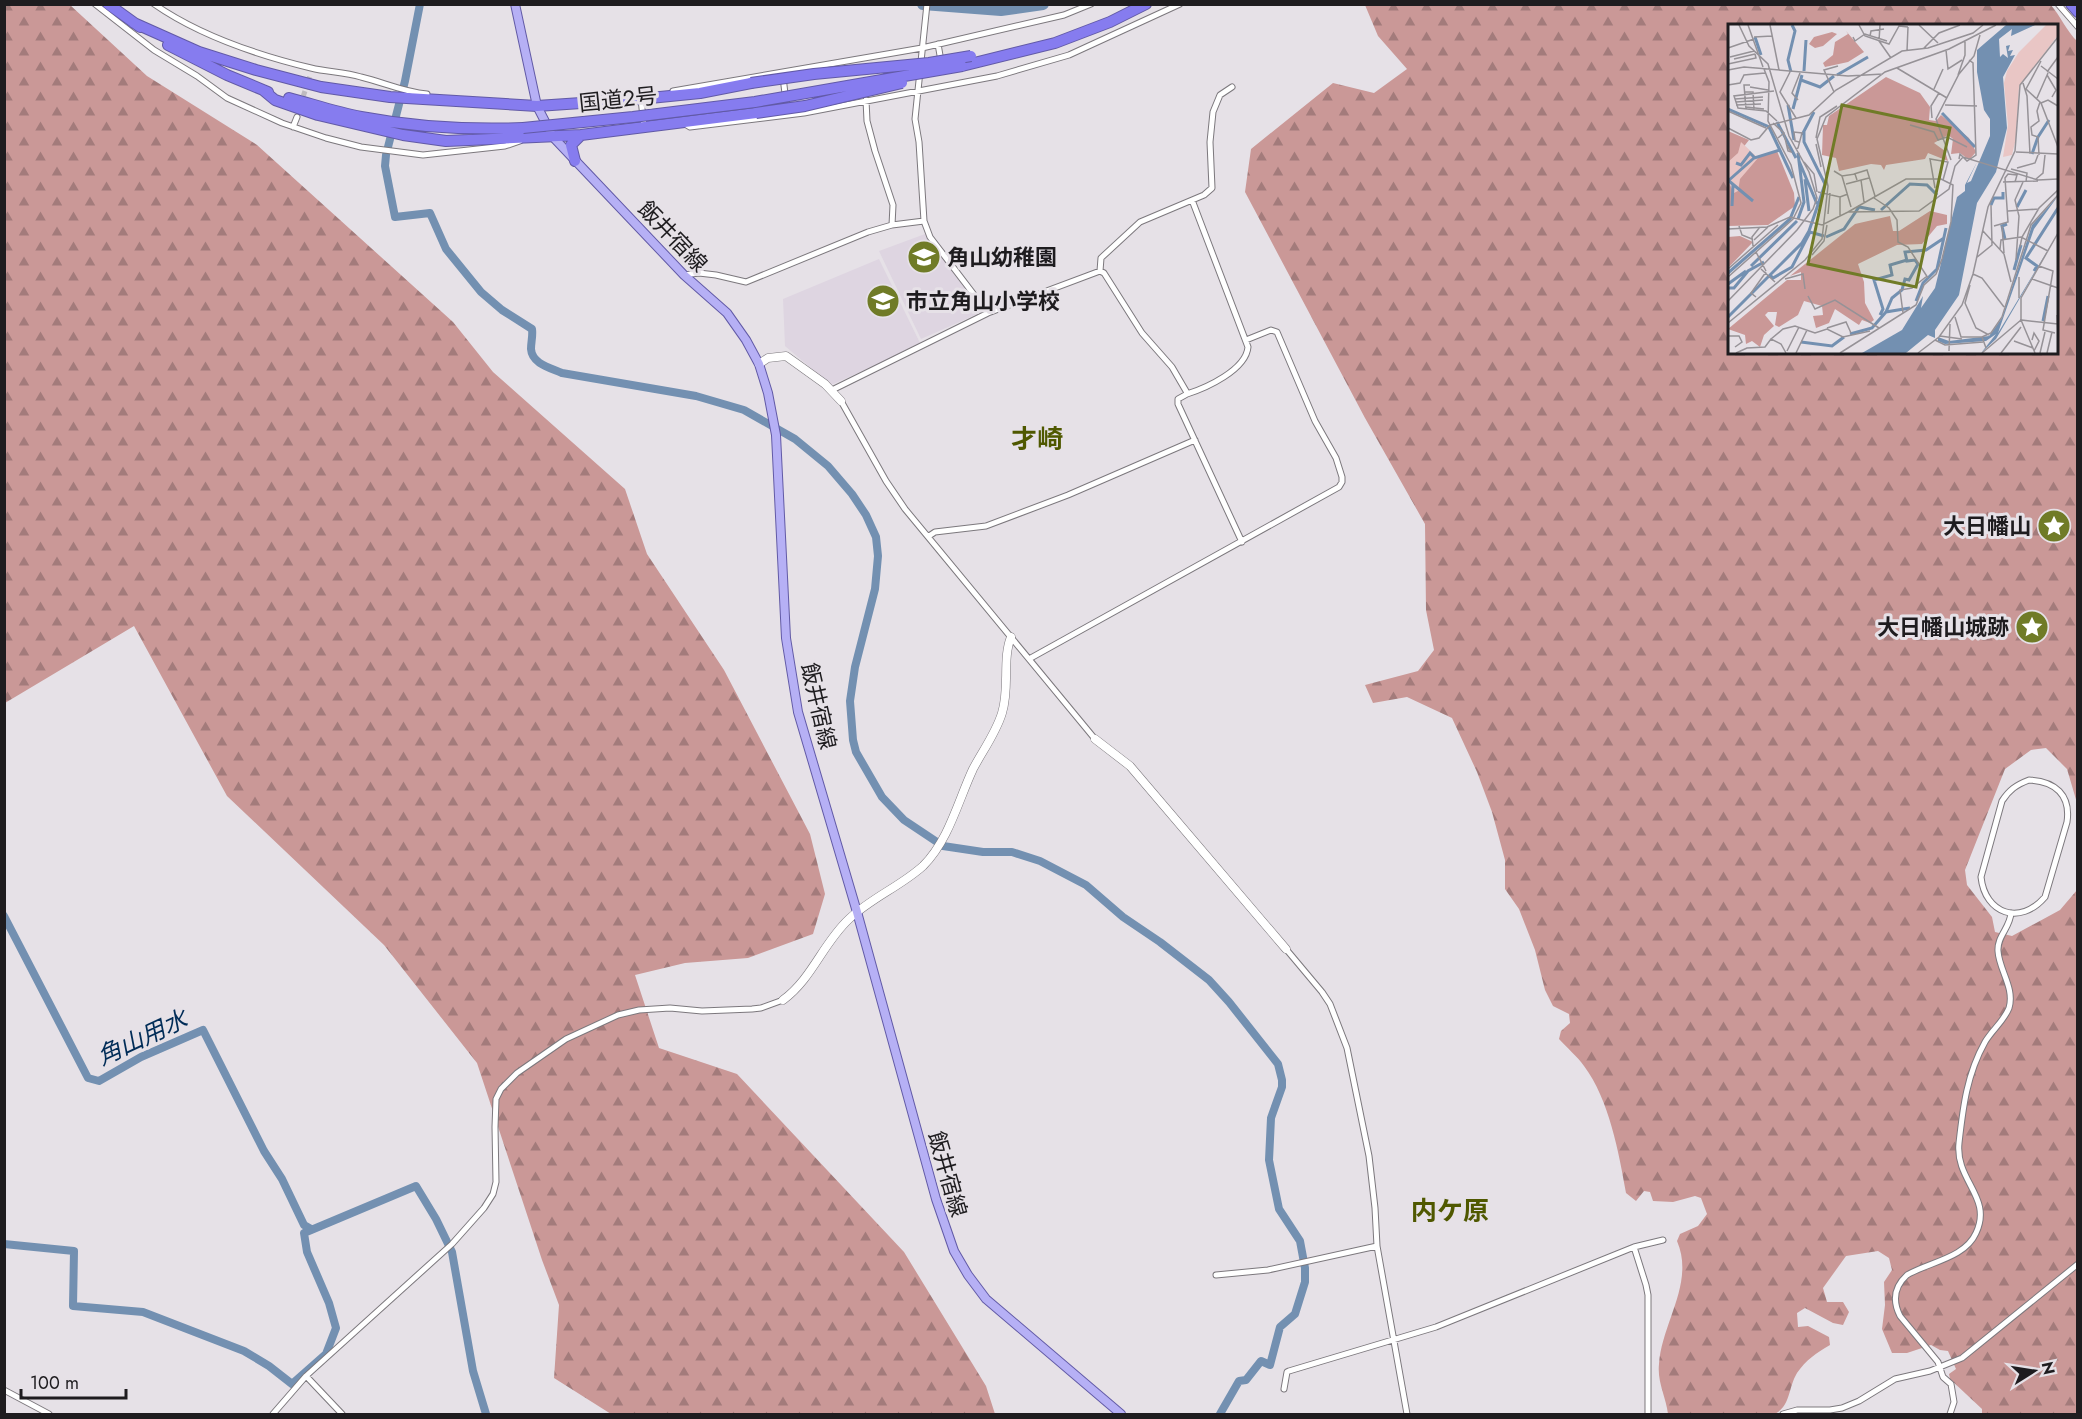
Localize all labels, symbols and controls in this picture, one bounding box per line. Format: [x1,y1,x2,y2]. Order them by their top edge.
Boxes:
inset map [1728,24,2058,354]
street label: 国道2号 [577,79,659,119]
street label: 飯井宿線 [631,193,715,279]
school or university icon: 角山幼稚園 [906,239,942,275]
place label: 角山幼稚園 [947,241,1057,273]
school or university icon: 市立角山小学校 [865,283,901,319]
place label: 市立角山小学校 [906,285,1060,317]
district label: 才崎 [1011,420,1063,458]
place icon: 大日幡山 [2036,508,2072,544]
place label: 大日幡山 [1943,510,2031,542]
place icon: 大日幡山城跡 [2014,609,2050,645]
place label: 大日幡山城跡 [1877,611,2009,643]
street label: 飯井宿線 [794,660,844,752]
water label: 角山用水 [91,1000,195,1074]
street label: 飯井宿線 [920,1127,976,1221]
district label: 内ケ原 [1411,1192,1489,1230]
north arrow [2004,1341,2064,1401]
text: N [2036,1359,2061,1377]
scale bar [21,1362,126,1400]
text: 100 m [30,1370,79,1396]

